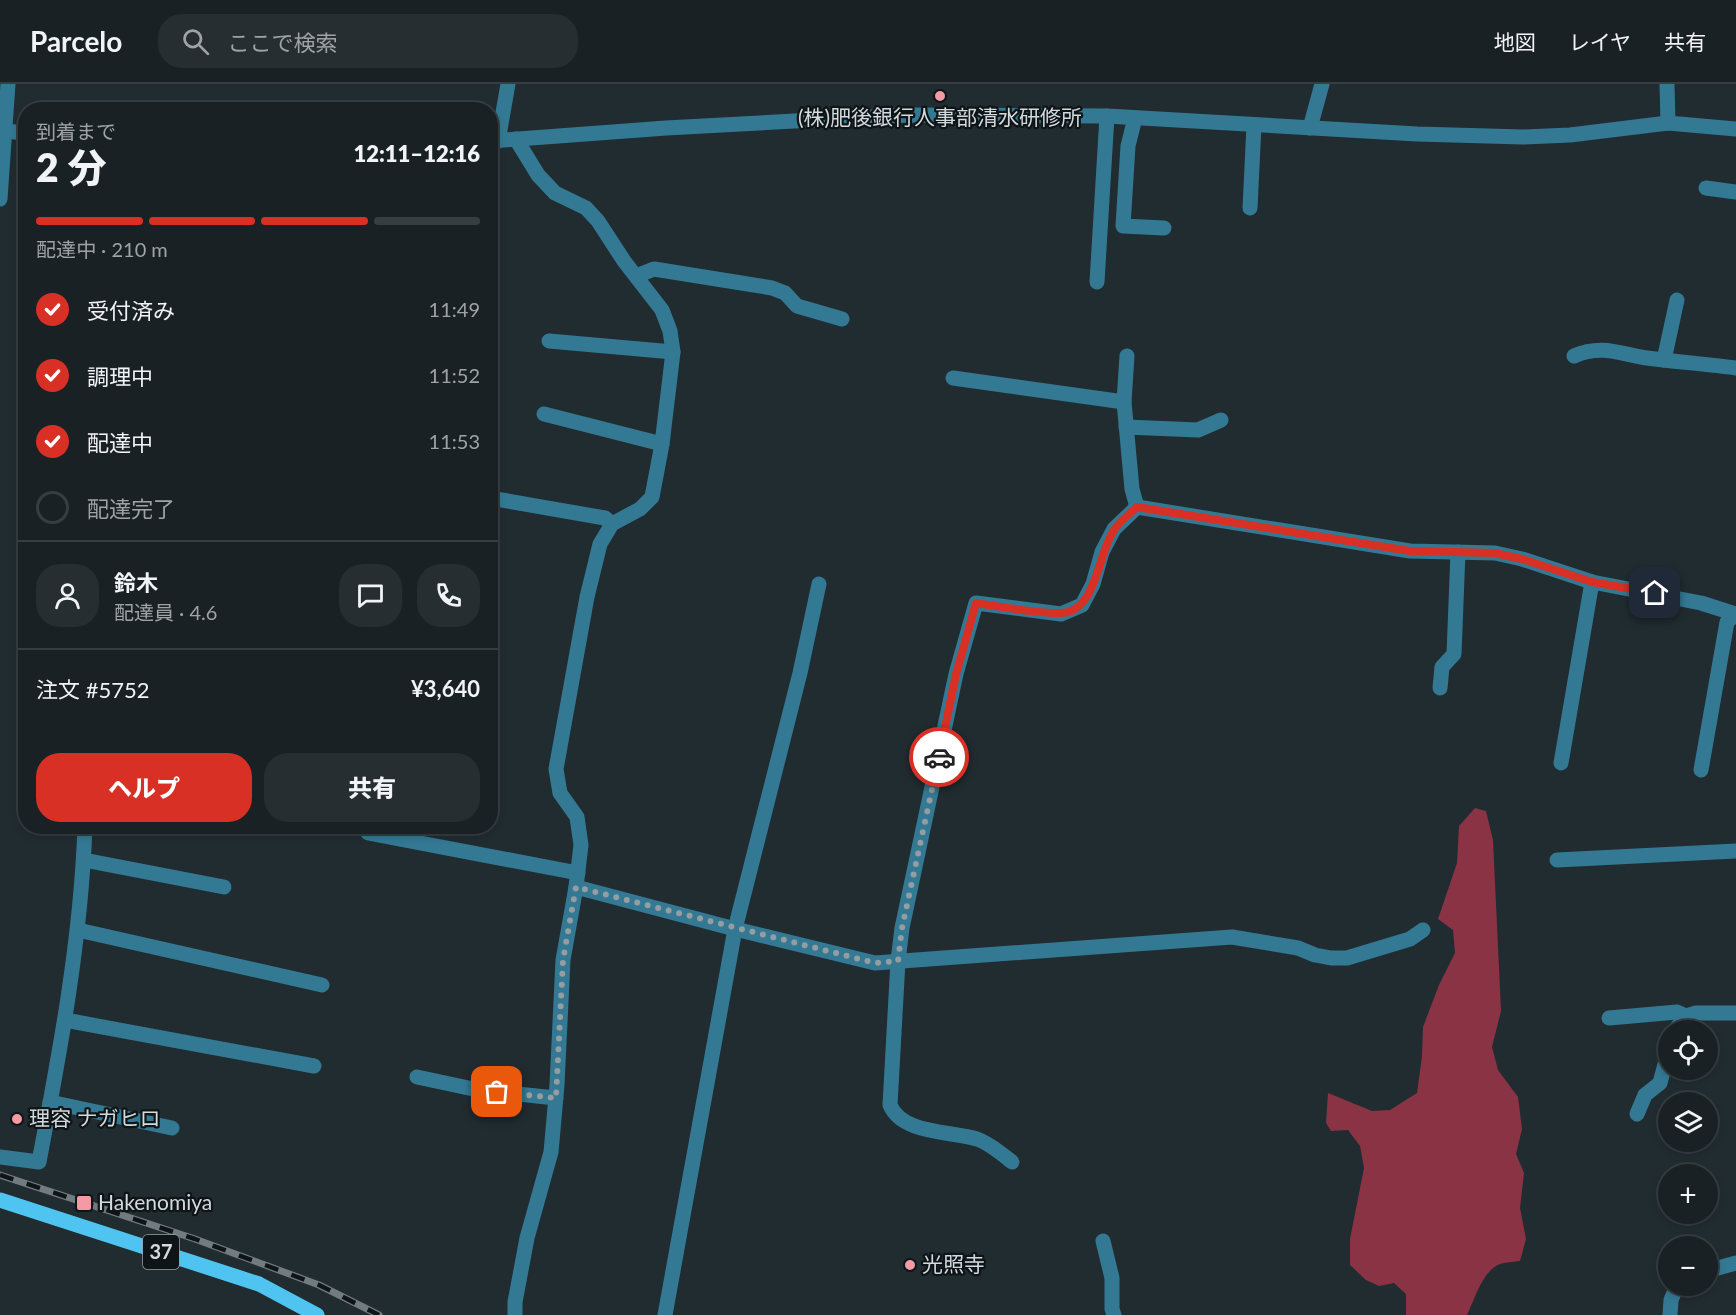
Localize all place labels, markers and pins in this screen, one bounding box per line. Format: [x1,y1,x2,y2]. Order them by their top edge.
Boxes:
marker: (株)肥後銀行人事部清水研修所 [933,89,947,103]
place label: (株)肥後銀行人事部清水研修所 [798,104,1082,129]
pin [1629,567,1680,618]
pin [471,1066,522,1117]
place label: 理容 ナガヒロ [29,1105,160,1130]
marker: 理容 ナガヒロ [10,1112,24,1126]
place label: Hakenomiya [98,1189,212,1214]
marker: Hakenomiya [75,1194,93,1212]
place label: 光照寺 [922,1251,985,1276]
marker: 光照寺 [903,1258,917,1272]

